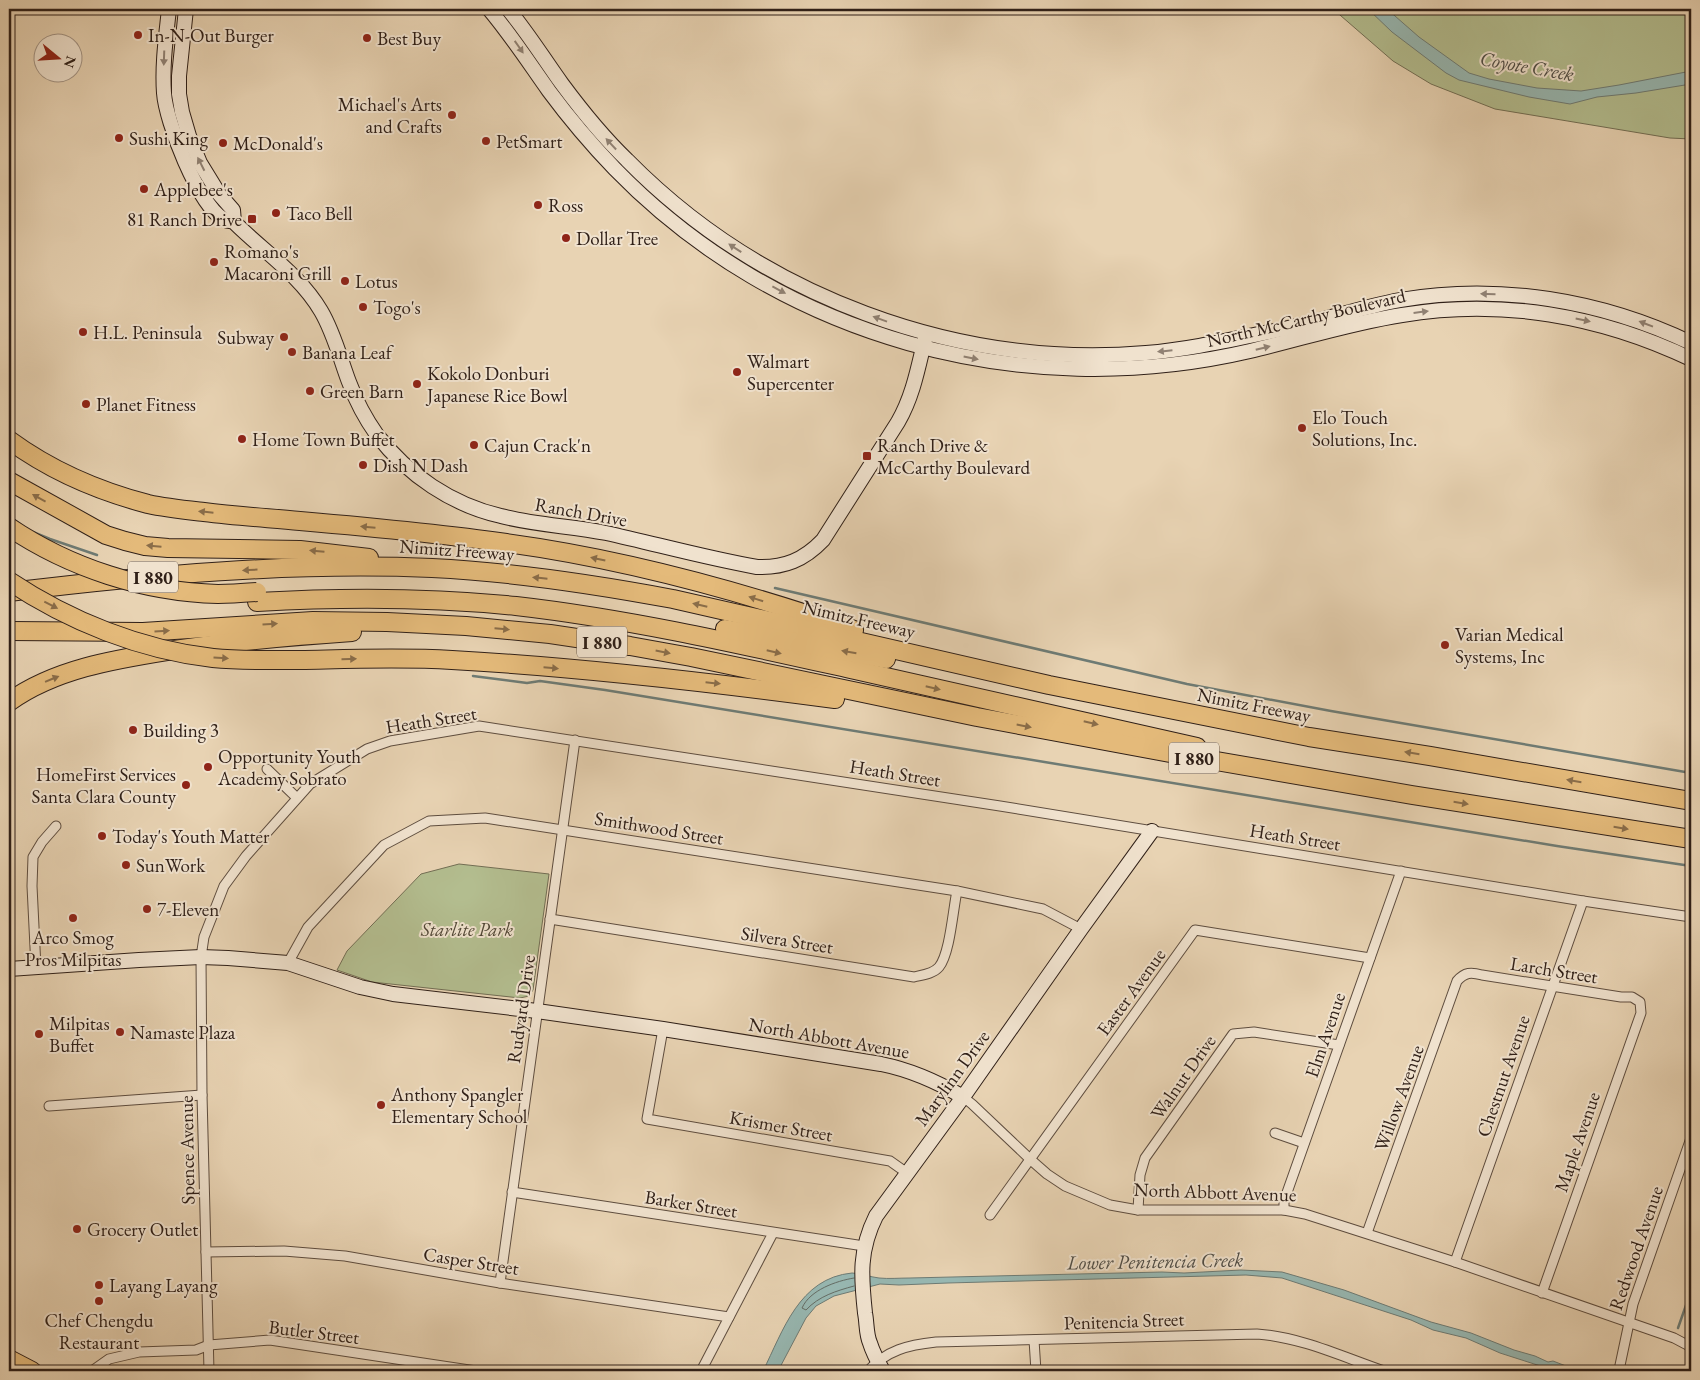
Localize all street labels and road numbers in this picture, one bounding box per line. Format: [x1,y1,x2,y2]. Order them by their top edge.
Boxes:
street label: North McCarthy Boulevard [1204,283,1408,353]
street label: Ranch Drive [533,492,629,532]
street label: Nimitz Freeway [399,534,516,567]
road number: I 880 [128,562,178,592]
street label: Nimitz Freeway [800,594,919,644]
road number: I 880 [577,626,627,658]
street label: Nimitz Freeway [1195,682,1314,728]
street label: Heath Street [384,700,478,740]
road number: I 880 [1169,742,1219,774]
street label: Heath Street [848,753,942,793]
street label: Smithwood Street [593,805,725,851]
street label: Heath Street [1248,817,1342,857]
street label: Silvera Street [739,920,835,960]
street label: Easter Avenue [1091,943,1171,1041]
street label: Larch Street [1509,951,1599,989]
street label: Rudyard Drive [501,953,541,1065]
street label: Elm Avenue [1299,989,1351,1081]
street label: North Abbott Avenue [747,1012,911,1064]
street label: Chestnut Avenue [1470,1012,1536,1140]
street label: Marylinn Drive [909,1025,995,1131]
street label: Walnut Drive [1145,1030,1221,1124]
street label: Willow Avenue [1368,1041,1430,1155]
street label: Maple Avenue [1548,1089,1606,1195]
street label: Spence Avenue [174,1095,200,1205]
street label: Krismer Street [728,1105,834,1147]
street label: North Abbott Avenue [1133,1177,1297,1207]
street label: Redwood Avenue [1603,1183,1669,1313]
street label: Barker Street [643,1184,739,1224]
street label: Casper Street [421,1241,521,1281]
street label: Penitencia Street [1063,1306,1185,1336]
street label: Butler Street [267,1314,361,1350]

